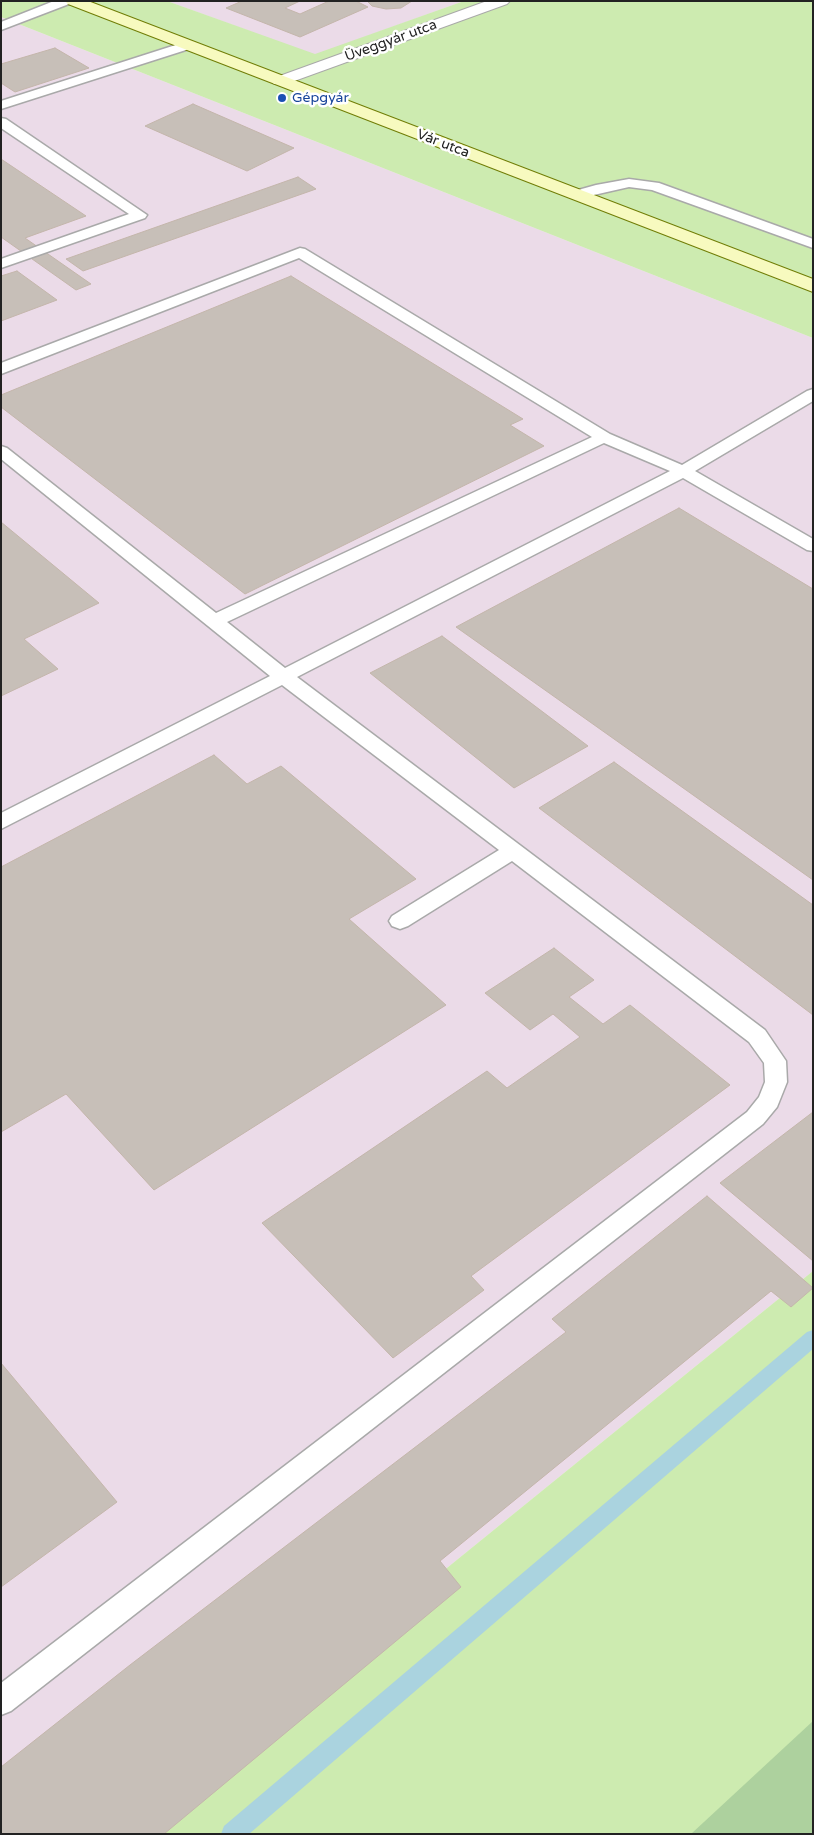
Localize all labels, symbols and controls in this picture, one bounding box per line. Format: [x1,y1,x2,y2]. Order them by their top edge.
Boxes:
street label: Üveggyár utca [343,17,439,65]
place label: Gépgyár [292,90,349,106]
marker: Gépgyár [276,92,288,104]
street label: Vár utca [414,126,472,162]

